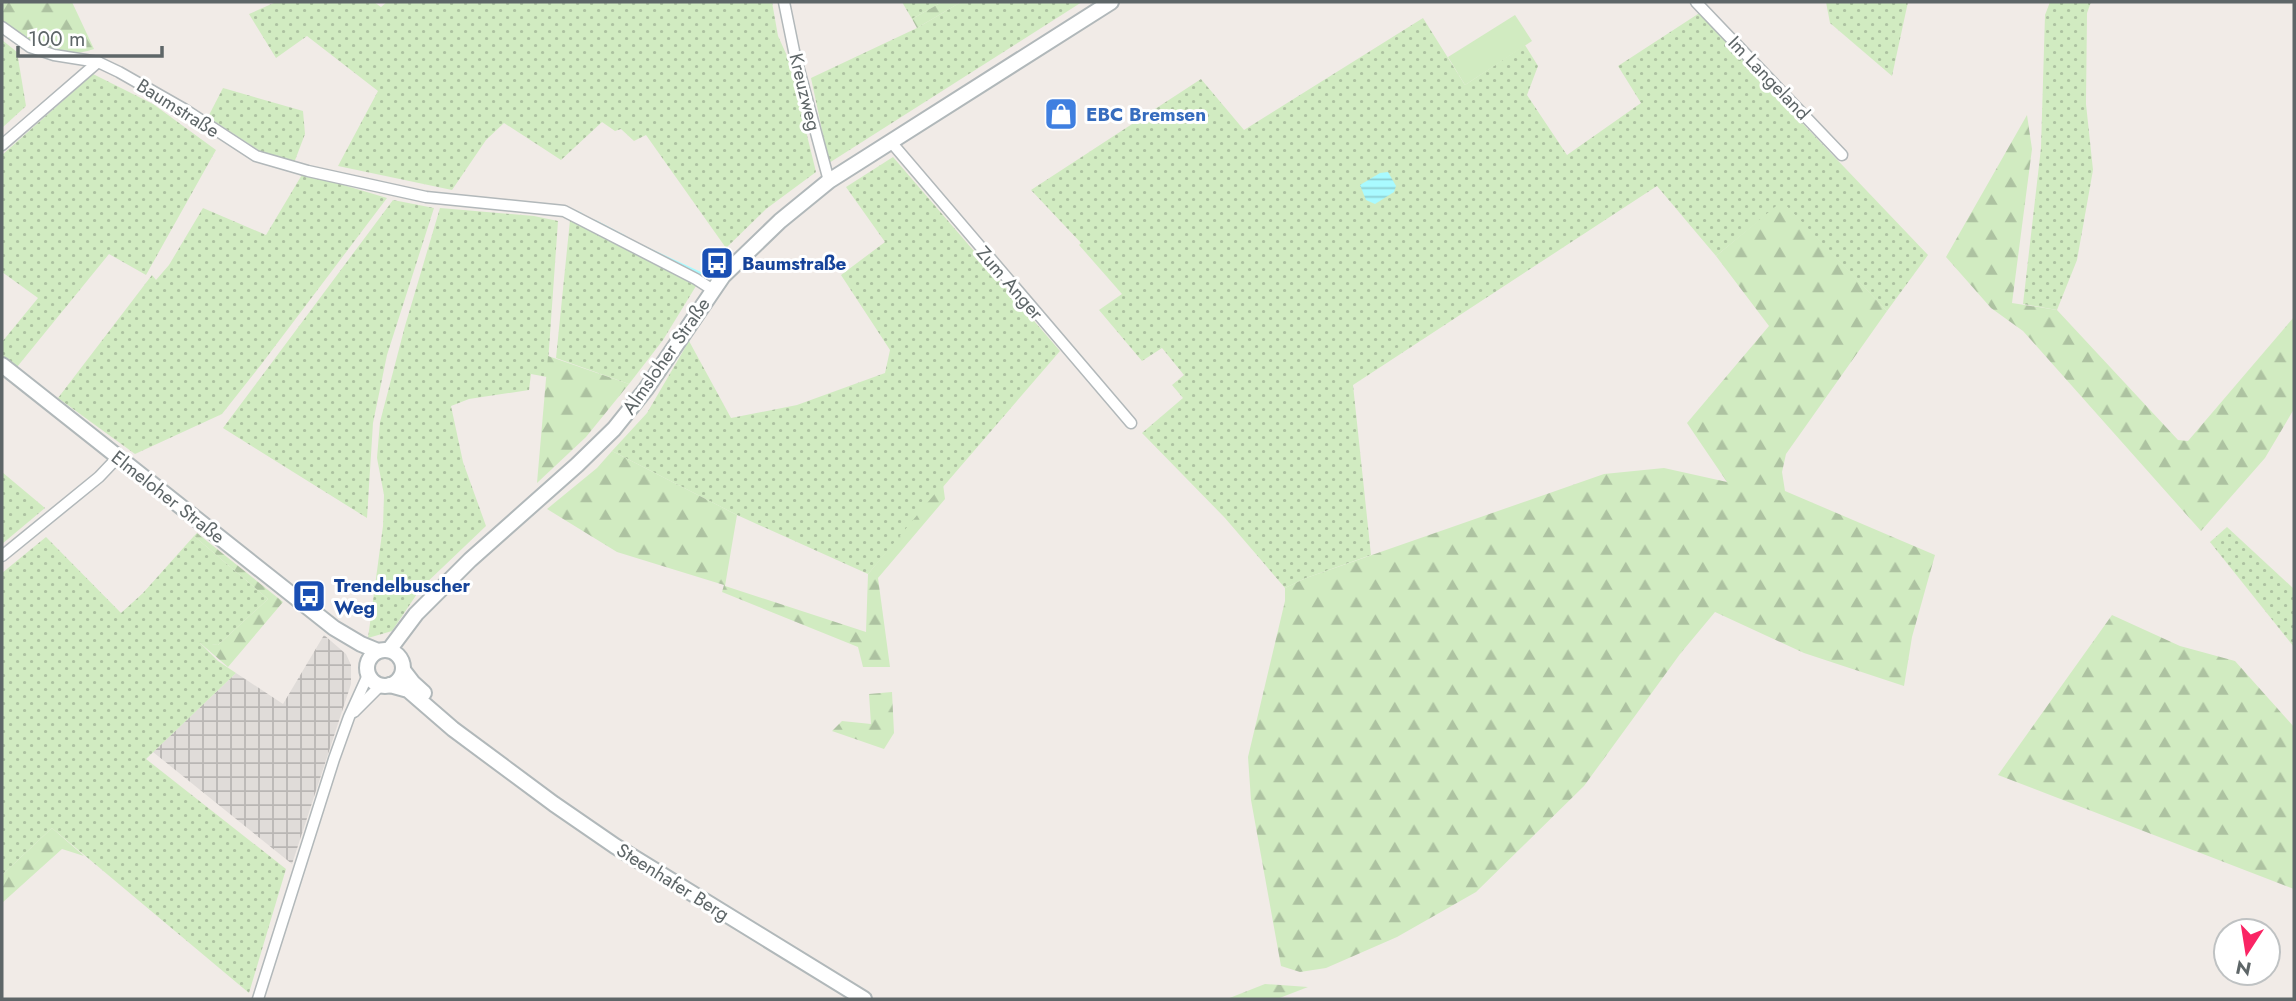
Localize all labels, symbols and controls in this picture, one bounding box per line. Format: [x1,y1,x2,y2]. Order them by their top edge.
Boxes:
scale bar [18,14,161,58]
text: 100 m [28,24,85,54]
street label: Im Langeland [1722,30,1816,126]
street label: Kreuzweg [782,50,828,134]
street label: Baumstraße [131,72,225,144]
shop icon: EBC Bremsen [1042,95,1080,133]
place label: EBC Bremsen [1086,101,1206,128]
street label: Zum Anger [970,240,1050,326]
bus stop icon: Baumstraße [698,244,736,282]
place label: Baumstraße [742,250,847,277]
street label: Almsloher Straße [616,292,717,420]
street label: Elmeloher Straße [106,444,231,550]
place label: Trendelbuscher Weg [334,572,471,621]
bus stop icon: Trendelbuscher Weg [290,577,328,615]
street label: Steenhafer Berg [611,836,735,928]
north arrow [2212,917,2282,987]
text: N [2233,953,2254,983]

